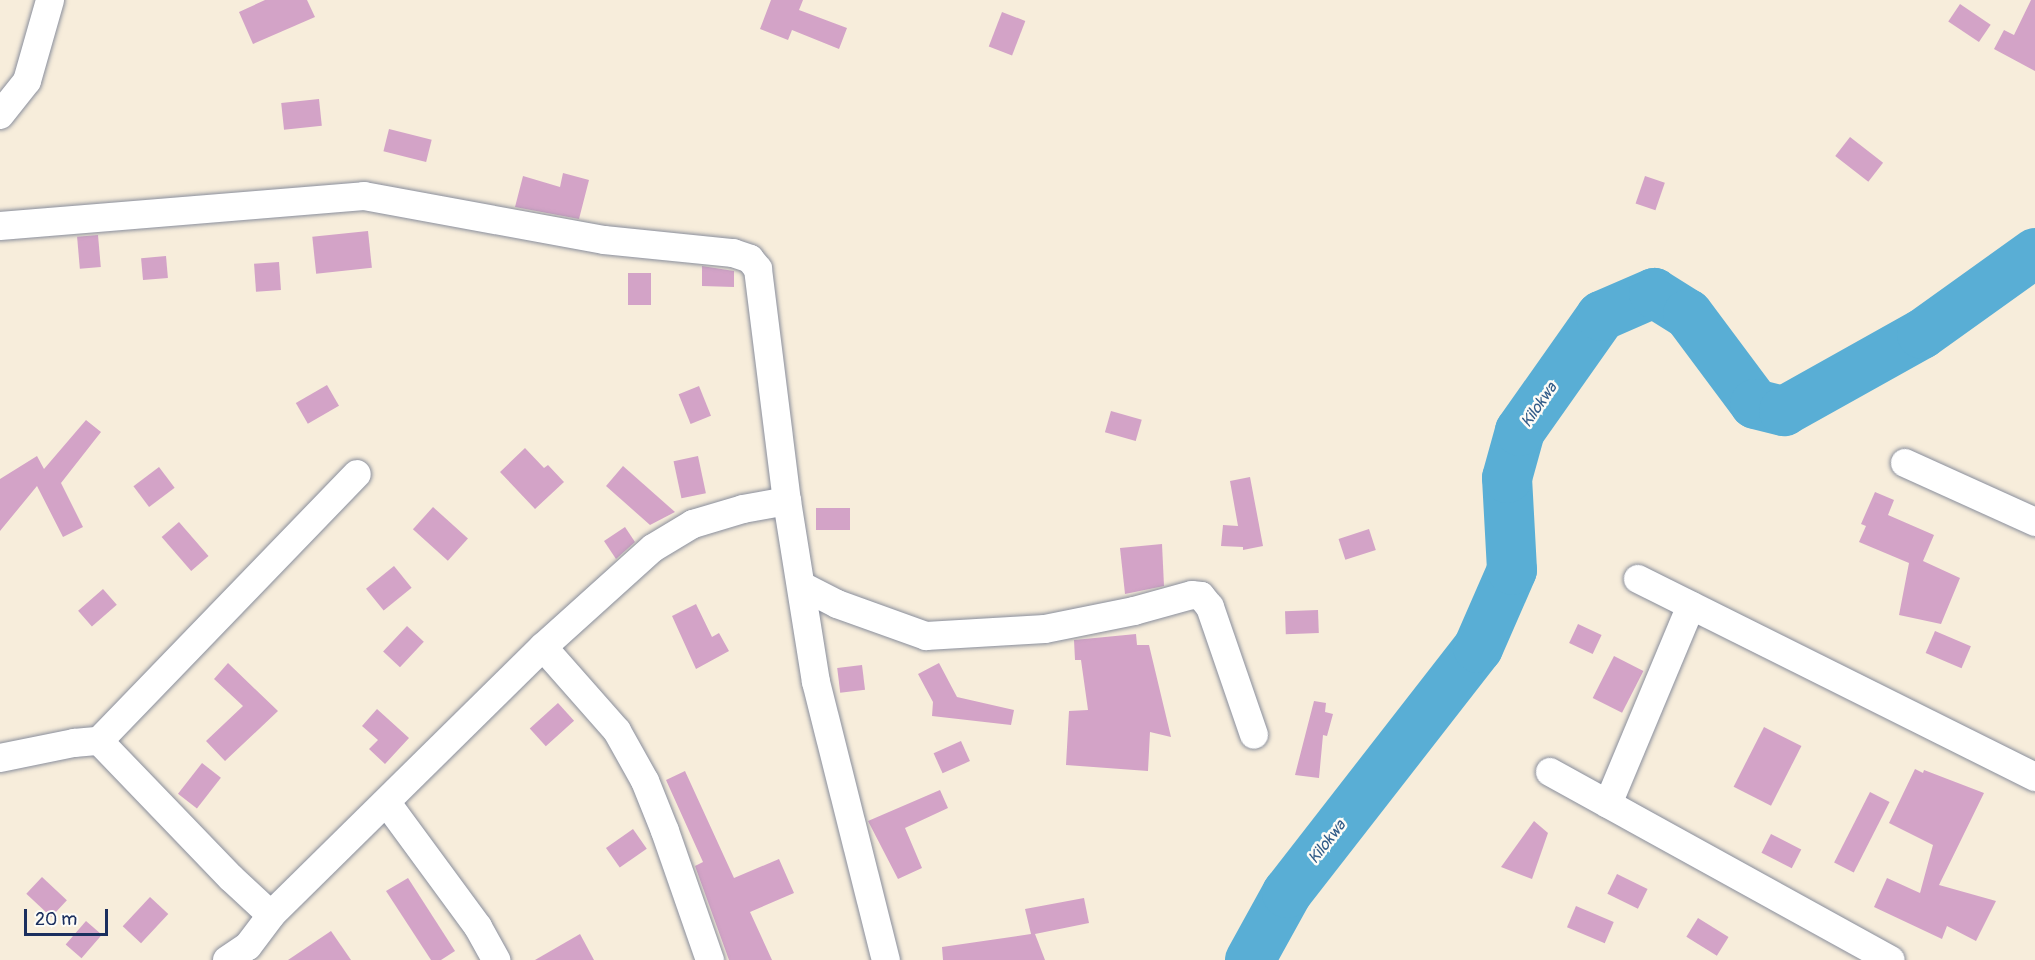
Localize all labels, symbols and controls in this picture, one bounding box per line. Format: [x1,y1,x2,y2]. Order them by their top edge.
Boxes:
water label: Kilokwa [1517,379,1561,431]
water label: Kilokwa [1304,816,1350,868]
scale bar [27,897,111,935]
text: 20 m [35,908,77,931]

